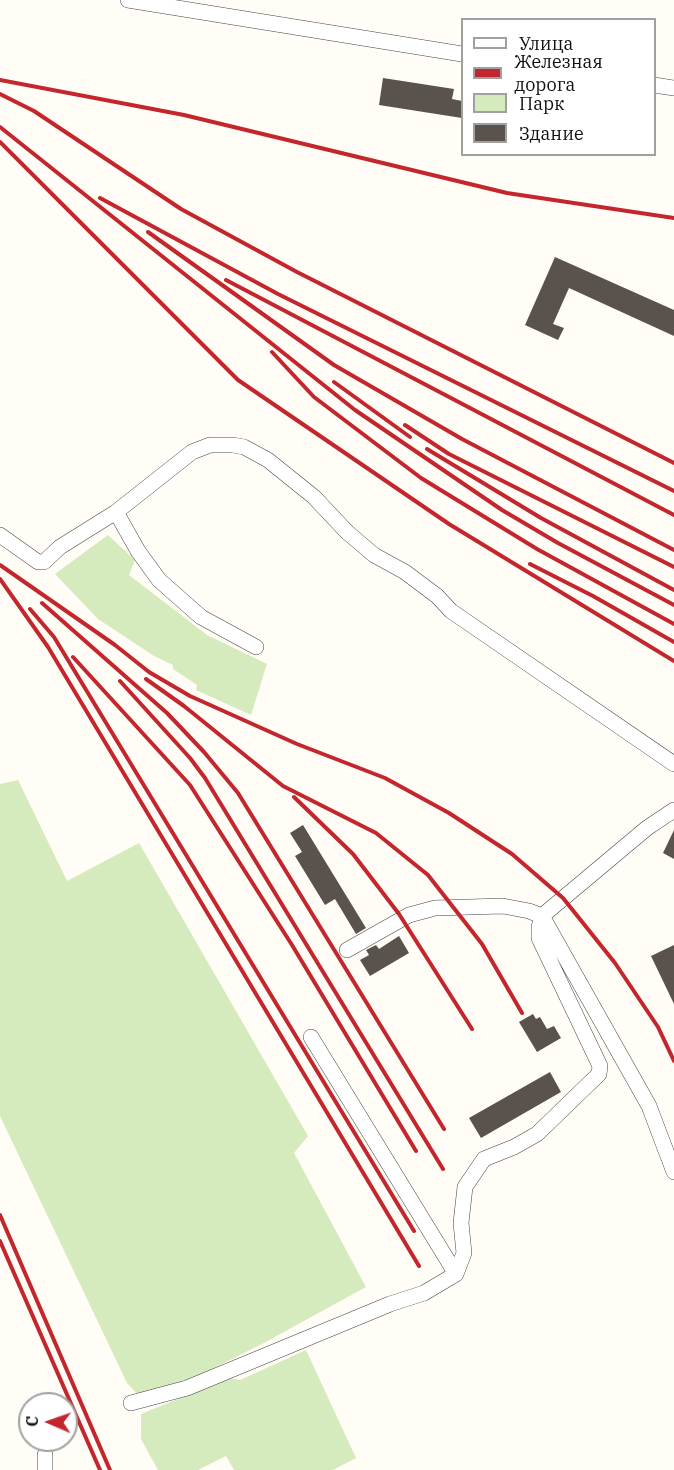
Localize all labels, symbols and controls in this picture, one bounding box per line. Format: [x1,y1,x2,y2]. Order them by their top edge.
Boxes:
legend [461,18,656,156]
text: Улица [519,32,573,55]
text: Железная дорога [514,50,603,96]
text: Парк [519,92,565,115]
text: Здание [519,122,584,145]
north arrow [18,1392,78,1452]
text: С [22,1416,42,1427]

